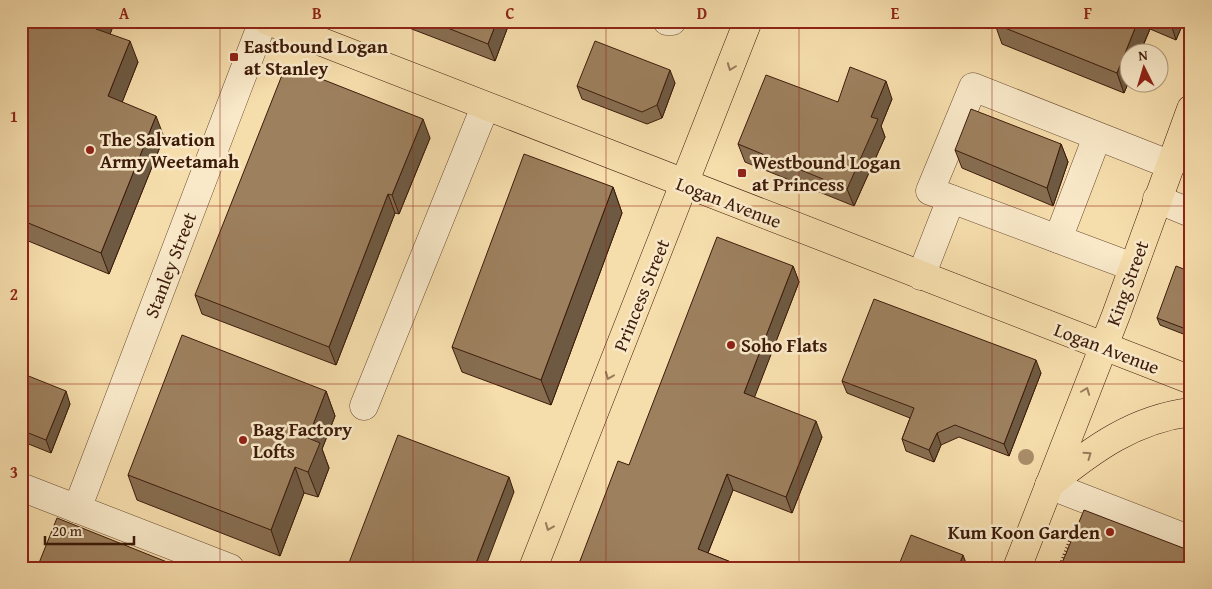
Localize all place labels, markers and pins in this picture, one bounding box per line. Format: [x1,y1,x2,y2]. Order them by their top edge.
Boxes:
place label: Eastbound Logan at Stanley [244,32,389,82]
marker: Eastbound Logan at Stanley [228,51,240,63]
place label: The Salvation Army Weetamah [100,125,240,175]
marker: The Salvation Army Weetamah [84,144,96,156]
place label: Westbound Logan at Princess [752,148,902,198]
marker: Westbound Logan at Princess [736,167,748,179]
place label: Soho Flats [741,331,827,359]
marker: Soho Flats [725,339,737,351]
place label: Bag Factory Lofts [253,415,352,465]
marker: Bag Factory Lofts [237,434,249,446]
place label: Kum Koon Garden [948,518,1101,546]
marker: Kum Koon Garden [1104,526,1116,538]

